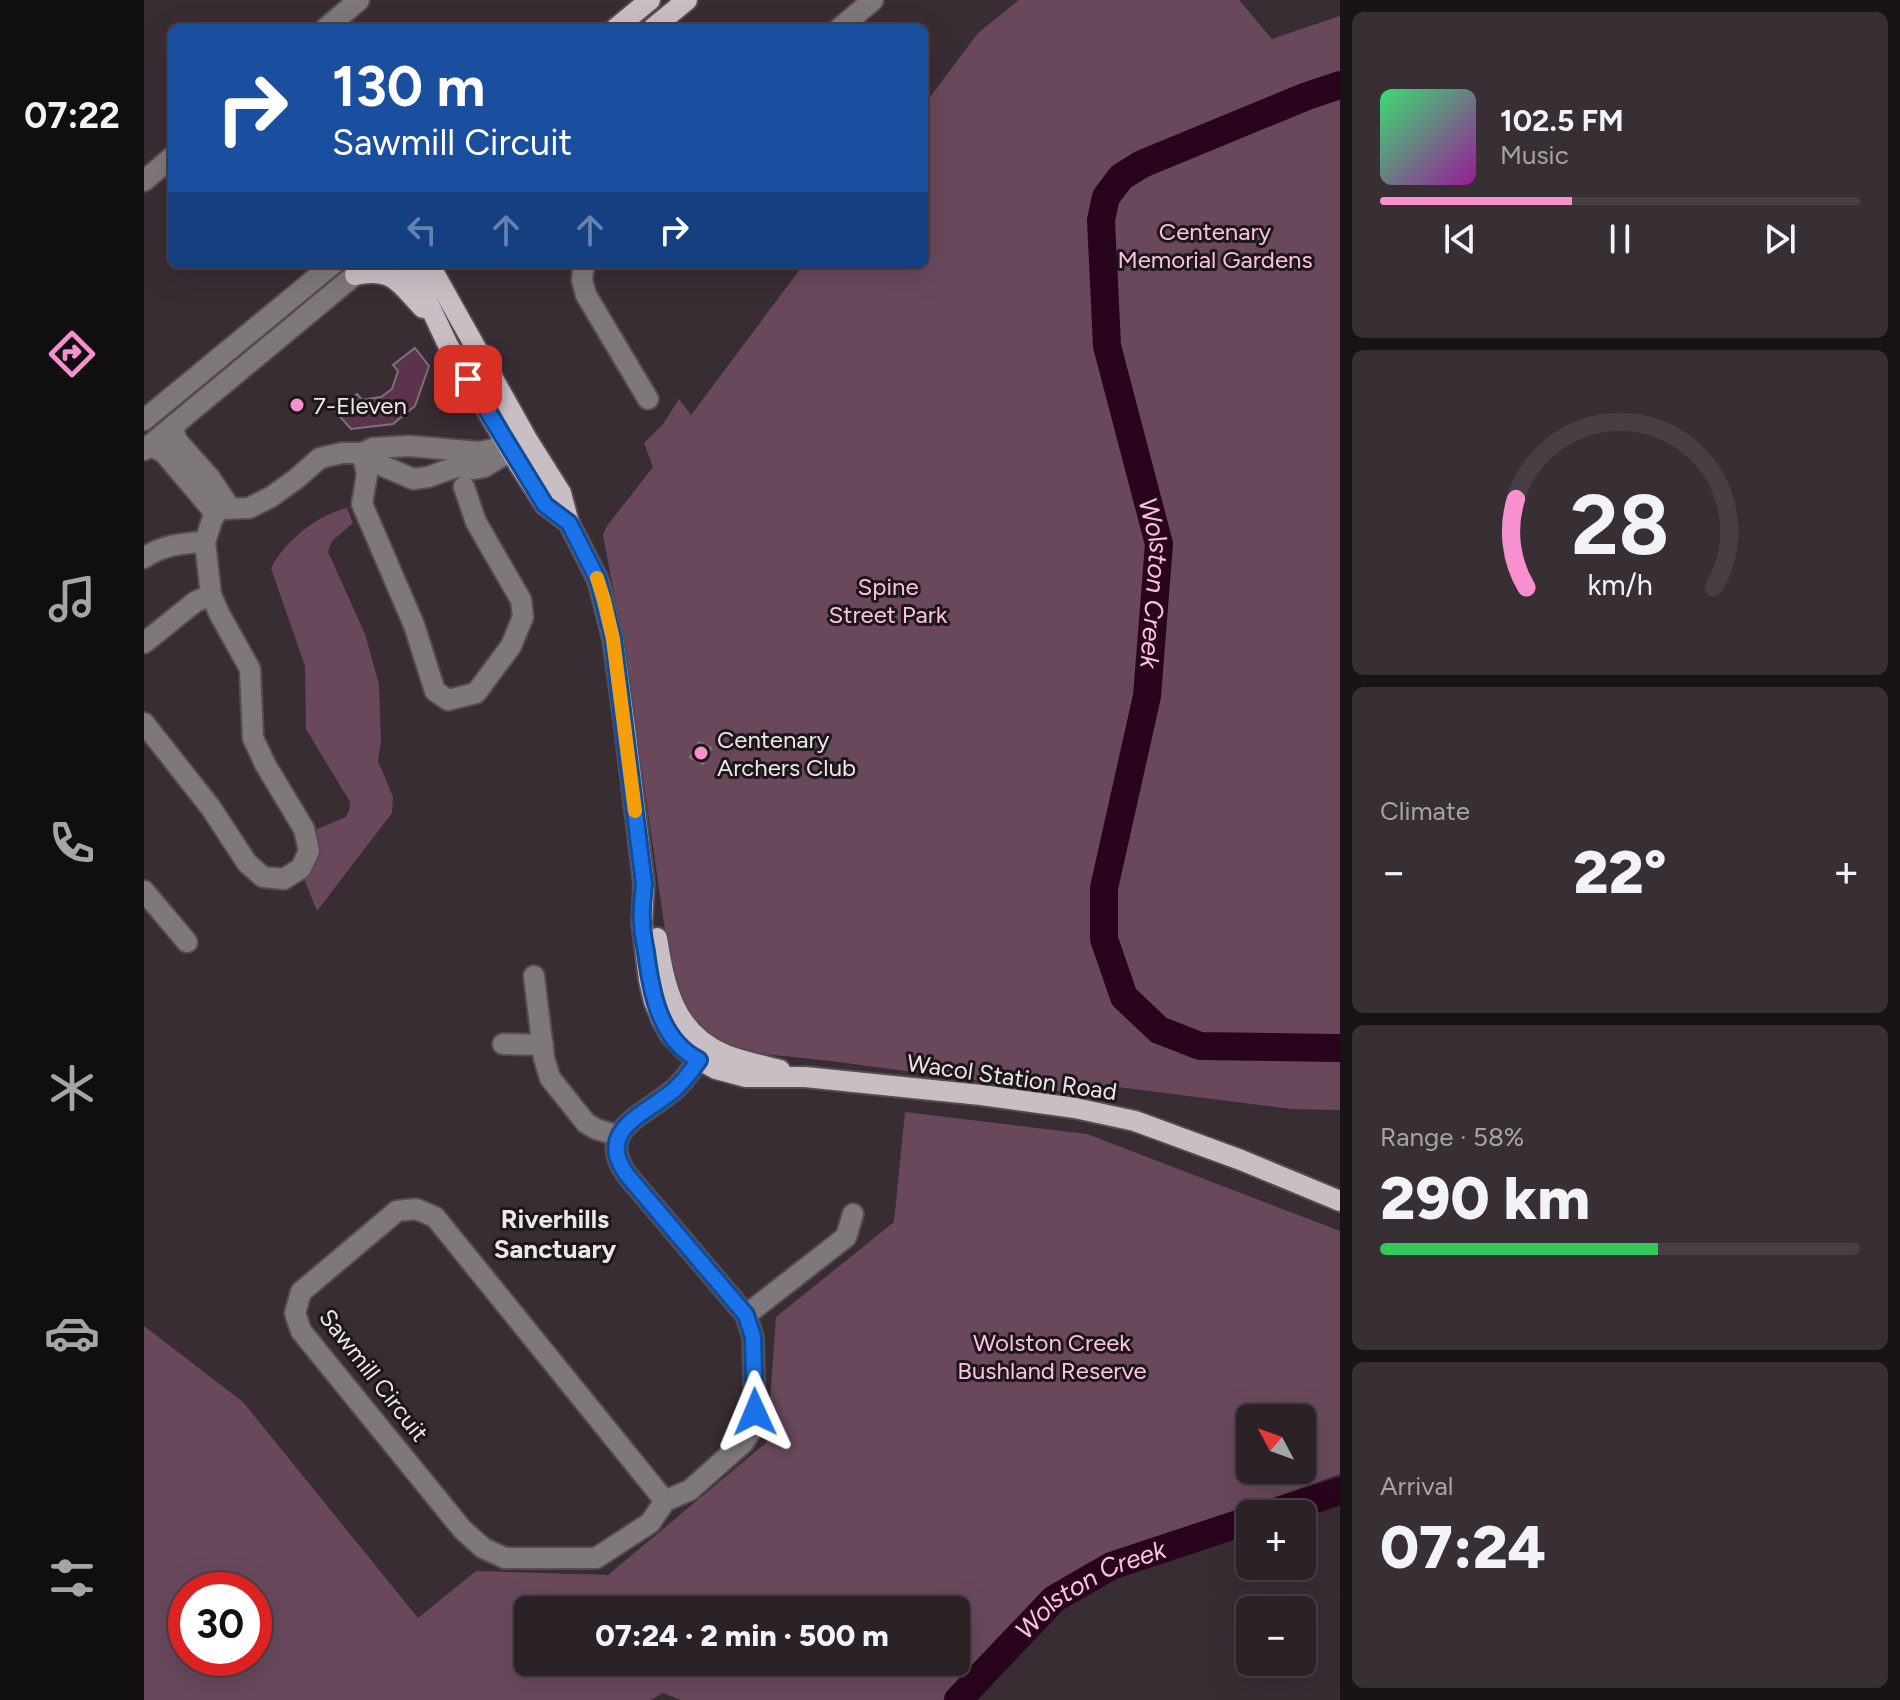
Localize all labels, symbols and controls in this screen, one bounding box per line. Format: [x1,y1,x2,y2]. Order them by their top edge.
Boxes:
text: 130 m [332,53,485,120]
icon: right [200,56,304,160]
text: 07:22 [24,94,120,137]
text: 102.5 FM [1500,102,1624,139]
text: Sawmill Circuit [332,121,572,164]
text: Music [1500,139,1569,171]
icon: left [400,208,444,252]
icon: ahead [484,208,528,252]
icon: ahead [568,208,612,252]
icon: right [652,208,696,252]
park label: Centenary Memorial Gardens [1117,217,1313,274]
icon: previous [1438,217,1482,261]
icon: pause [1598,217,1642,261]
icon: next [1758,217,1802,261]
icon: directions [44,326,100,382]
pin [434,345,502,413]
icon: arrive [446,357,490,401]
place label: 7-Eleven [313,391,407,420]
marker: 7-Eleven [288,396,306,414]
text: 28 [1570,475,1670,575]
water label: Wolston Creek [1132,494,1175,671]
text: km/h [1587,569,1653,603]
icon: music [44,571,100,627]
park label: Spine Street Park [829,572,948,629]
place label: Centenary Archers Club [717,725,856,782]
marker: Centenary Archers Club [692,744,710,762]
text: Climate [1380,795,1470,827]
icon: phone [44,815,100,871]
text: 22° [1573,836,1667,908]
text: − [1380,845,1407,898]
text: + [1833,845,1860,898]
street label: Wacol Station Road [905,1048,1119,1106]
icon: climate [44,1060,100,1116]
text: Range · 58% [1380,1121,1524,1153]
text: 290 km [1380,1162,1590,1234]
district label: Riverhills Sanctuary [494,1203,616,1265]
street label: Sawmill Circuit [313,1303,435,1447]
icon: car [44,1305,100,1361]
park label: Wolston Creek Bushland Reserve [957,1328,1147,1385]
position arrow [713,1370,797,1454]
north arrow [1236,1404,1316,1484]
map controls [1236,1404,1316,1676]
text: Arrival [1380,1470,1453,1502]
button: + [1236,1500,1316,1580]
text: 07:24 [1380,1511,1546,1583]
water label: Wolston Creek [1008,1533,1171,1646]
icon: filters [44,1550,100,1606]
speed limit sign: 30 [168,1572,272,1676]
button: − [1236,1596,1316,1676]
text: 07:24 · 2 min · 500 m [595,1617,889,1654]

